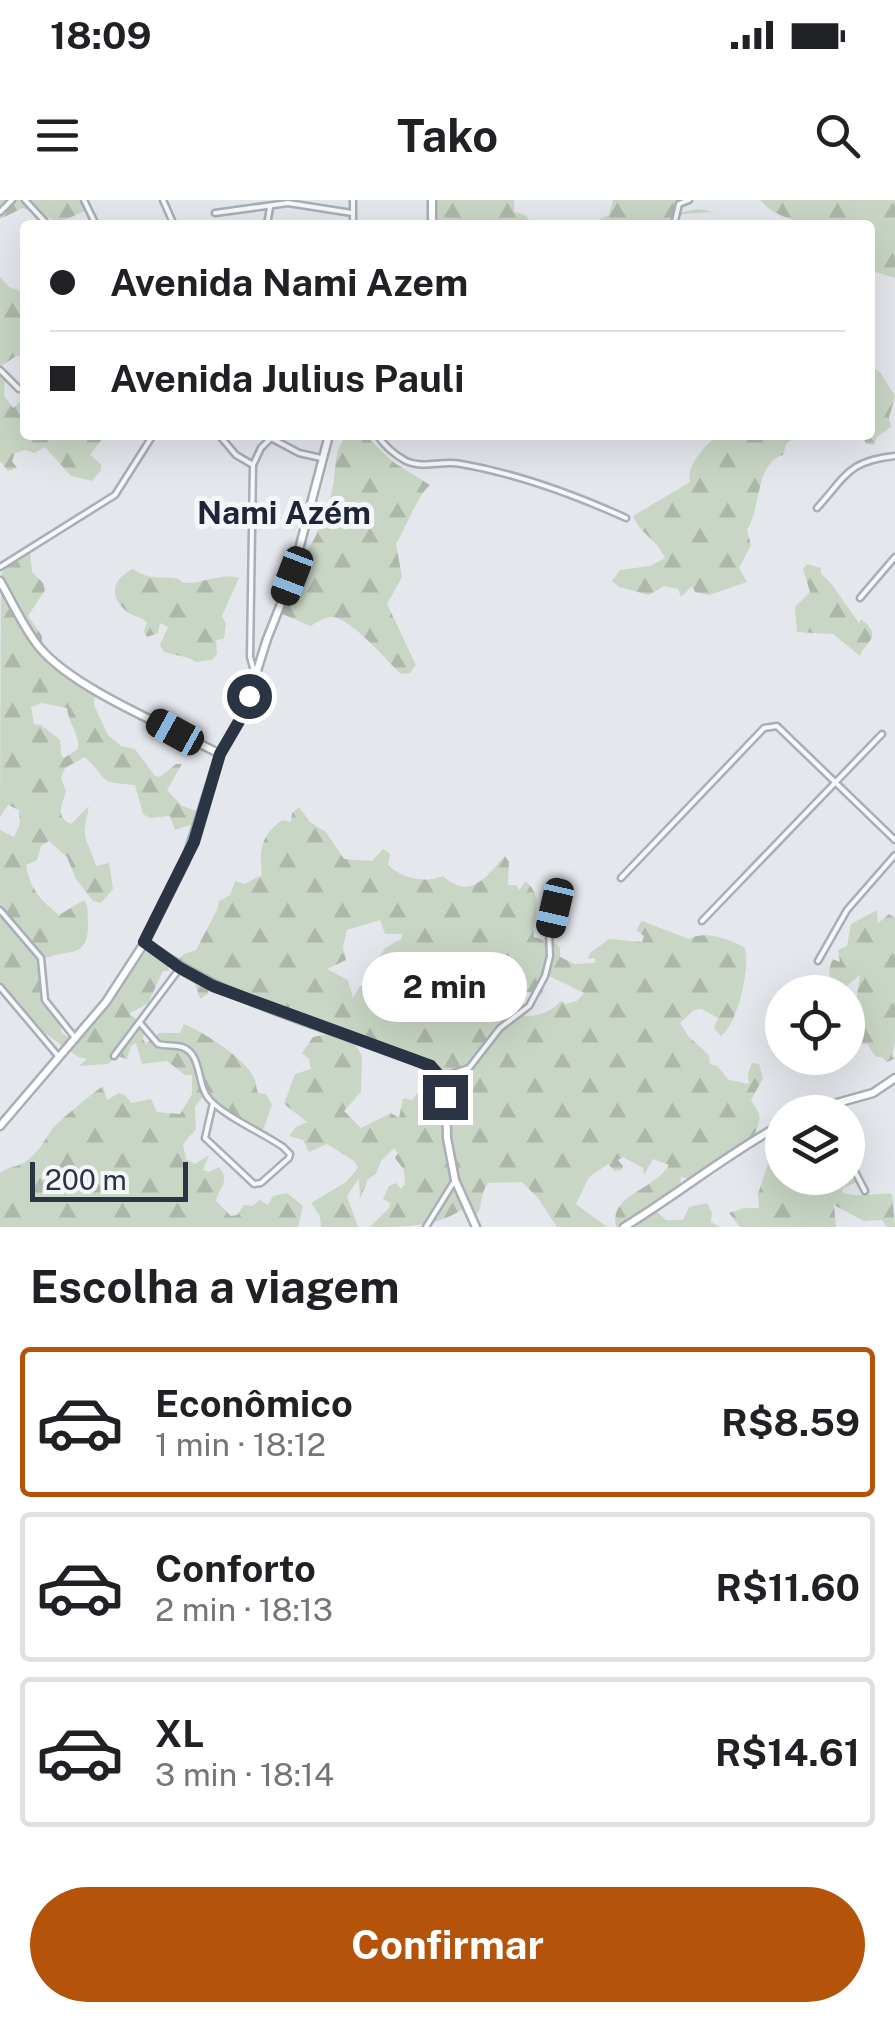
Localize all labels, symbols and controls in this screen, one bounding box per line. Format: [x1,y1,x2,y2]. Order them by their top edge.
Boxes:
text: 18:09 [50,13,151,58]
icon: menu [30,108,85,163]
icon: search [810,108,865,163]
text: Tako [397,109,498,162]
text: Avenida Nami Azem [110,260,468,305]
text: Avenida Julius Pauli [110,356,464,401]
district label: Nami Azém [197,494,371,531]
car [267,543,317,609]
route start [227,674,272,719]
car [141,704,209,760]
car [534,875,576,941]
callout: 2 min [362,952,528,1022]
text: 2 min [403,968,486,1005]
map controls [765,975,865,1195]
button: locate [765,975,865,1075]
route end [423,1075,468,1120]
button: layers [765,1095,865,1195]
scale bar [30,1157,188,1201]
text: 200 m [45,1163,127,1196]
text: Escolha a viagem [30,1260,400,1313]
icon: car [35,1377,125,1467]
text: Econômico [155,1381,353,1426]
text: R$8.59 [721,1400,860,1445]
text: 1 min · 18:12 [155,1426,326,1463]
icon: car [35,1542,125,1632]
text: Conforto [155,1546,316,1591]
text: R$11.60 [715,1565,860,1610]
text: 2 min · 18:13 [155,1591,333,1628]
icon: car [35,1707,125,1797]
text: XL [155,1711,204,1756]
text: R$14.61 [715,1730,860,1775]
text: 3 min · 18:14 [155,1756,334,1793]
button: Confirmar [30,1887,865,2002]

